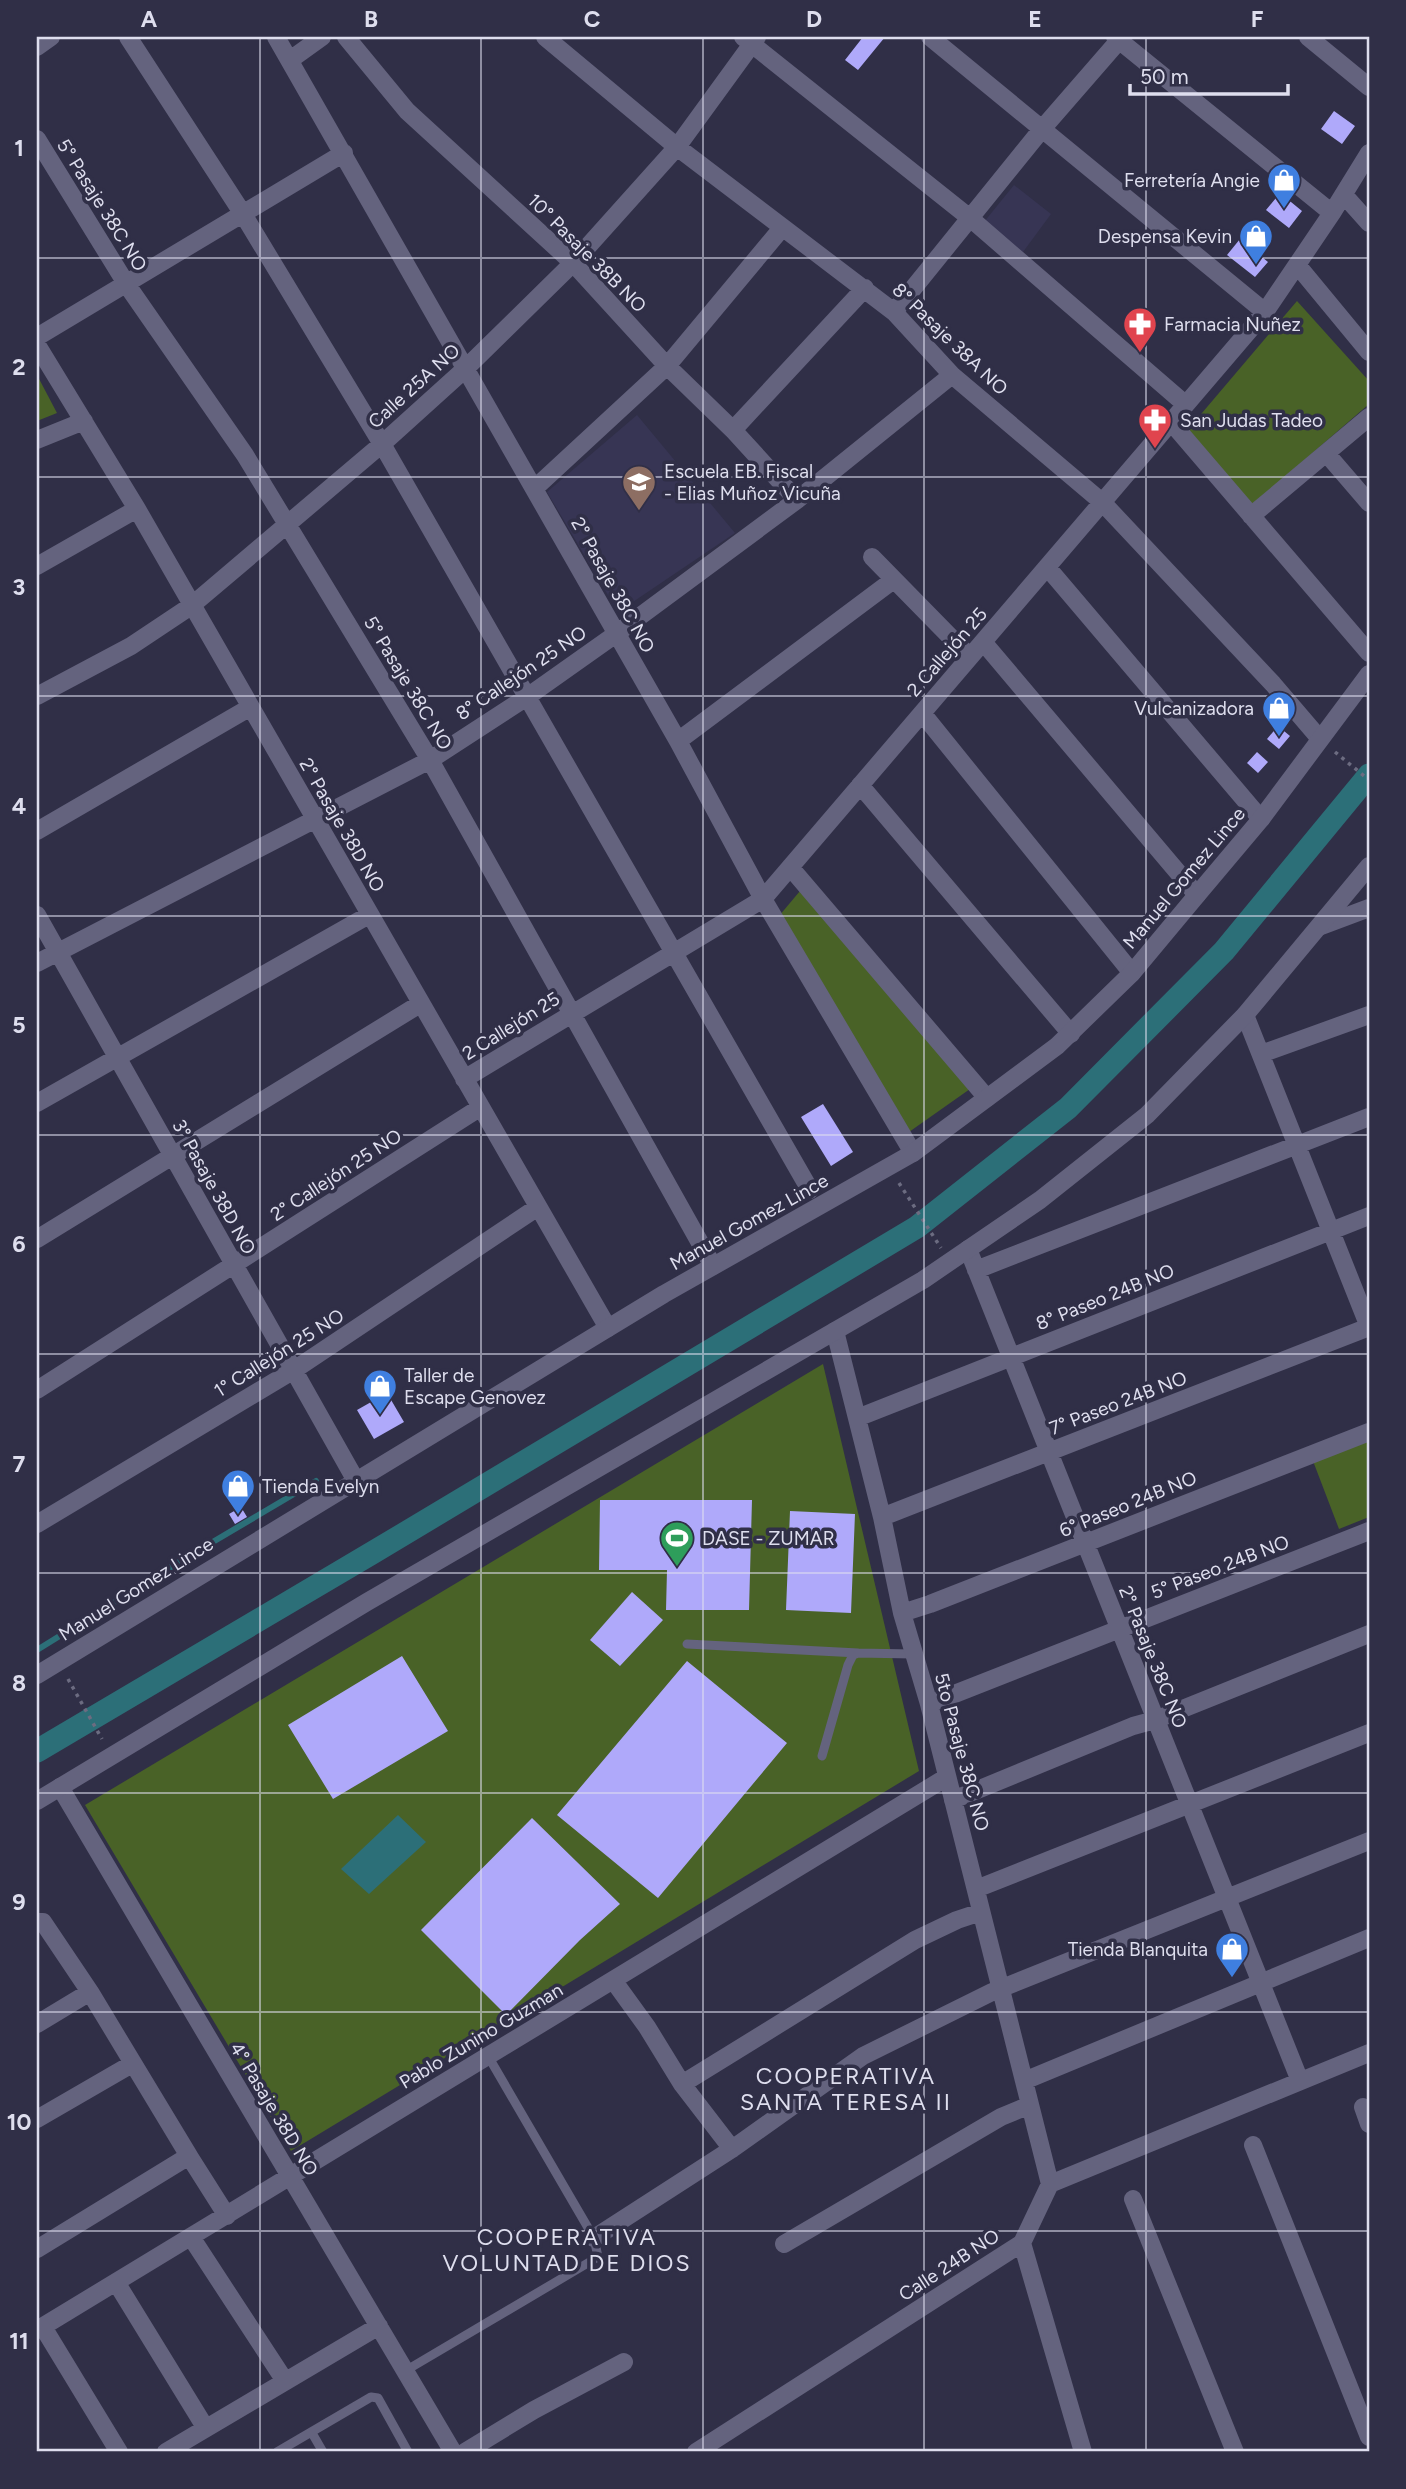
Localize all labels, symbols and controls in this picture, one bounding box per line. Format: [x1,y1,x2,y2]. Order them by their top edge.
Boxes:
text: A [141,5,158,33]
text: B [364,5,378,33]
text: C [584,5,601,33]
text: D [806,5,822,33]
text: E [1028,5,1042,33]
text: F [1251,5,1264,33]
scale bar [1130,52,1287,96]
text: 50 m [1140,64,1189,89]
text: 1 [14,134,24,162]
street label: 5° Pasaje 38C NO [52,135,152,275]
shop icon: Ferretería Angie [1265,161,1303,210]
place label: Ferretería Angie [1124,169,1260,192]
street label: 10° Pasaje 38B NO [523,189,651,317]
shop icon: Despensa Kevin [1237,217,1275,266]
place label: Despensa Kevin [1098,225,1232,248]
street label: 8° Pasaje 38A NO [887,278,1013,400]
pharmacy icon: Farmacia Nuñez [1121,305,1159,354]
place label: Farmacia Nuñez [1164,313,1301,336]
street label: Calle 25A NO [363,339,465,433]
text: 2 [12,353,26,381]
pharmacy icon: San Judas Tadeo [1136,401,1174,450]
place label: San Judas Tadeo [1180,409,1323,432]
place label: Escuela EB. Fiscal - Elias Muñoz Vicuña [664,460,841,505]
school or university icon: Escuela EB. Fiscal - Elias Muñoz Vicuña [620,463,658,512]
street label: 2° Pasaje 38C NO [566,513,660,657]
text: 3 [13,573,25,601]
street label: 2 Callejón 25 [902,603,992,701]
street label: 5° Pasaje 38C NO [359,612,457,754]
street label: 8° Callejón 25 NO [451,621,591,725]
shop icon: Vulcanizadora [1260,689,1298,738]
place label: Vulcanizadora [1134,697,1254,720]
street label: 2° Pasaje 38D NO [294,754,390,896]
text: 4 [12,792,26,820]
street label: Manuel Gomez Lince [1118,803,1250,953]
street label: 2 Callejón 25 [458,987,564,1065]
text: 5 [12,1011,26,1039]
street label: 3° Pasaje 38D NO [167,1116,261,1258]
street label: 2° Callejón 25 NO [266,1124,406,1226]
street label: Manuel Gomez Lince [666,1169,832,1275]
text: 6 [12,1230,26,1258]
street label: 8° Paseo 24B NO [1033,1259,1177,1335]
street label: 1° Callejón 25 NO [210,1304,348,1402]
place label: Taller de Escape Genovez [404,1364,546,1409]
street label: 7° Paseo 24B NO [1046,1366,1190,1440]
shop icon: Taller de Escape Genovez [361,1367,399,1416]
text: 7 [13,1450,26,1478]
street label: 6° Paseo 24B NO [1056,1466,1200,1542]
shop icon: Tienda Evelyn [219,1467,257,1516]
place label: Tienda Evelyn [262,1475,379,1498]
sports icon: DASE - ZUMAR [658,1519,696,1568]
place label: DASE - ZUMAR [702,1527,835,1550]
street label: 5° Paseo 24B NO [1148,1530,1292,1604]
street label: Manuel Gomez Lince [55,1532,217,1646]
street label: 2° Pasaje 38C NO [1114,1583,1192,1731]
text: 8 [12,1669,26,1697]
street label: 5to Pasaje 38C NO [930,1670,994,1834]
text: 9 [12,1888,26,1916]
shop icon: Tienda Blanquita [1213,1930,1251,1979]
place label: Tienda Blanquita [1068,1938,1208,1961]
street label: Pablo Zunino Guzman [395,1978,567,2094]
street label: 4° Pasaje 38D NO [225,2038,323,2180]
district label: COOPERATIVA SANTA TERESA II [740,2062,952,2116]
text: 10 [7,2108,31,2136]
district label: COOPERATIVA VOLUNTAD DE DIOS [442,2223,692,2277]
street label: Calle 24B NO [895,2224,1003,2306]
text: 11 [9,2327,29,2355]

